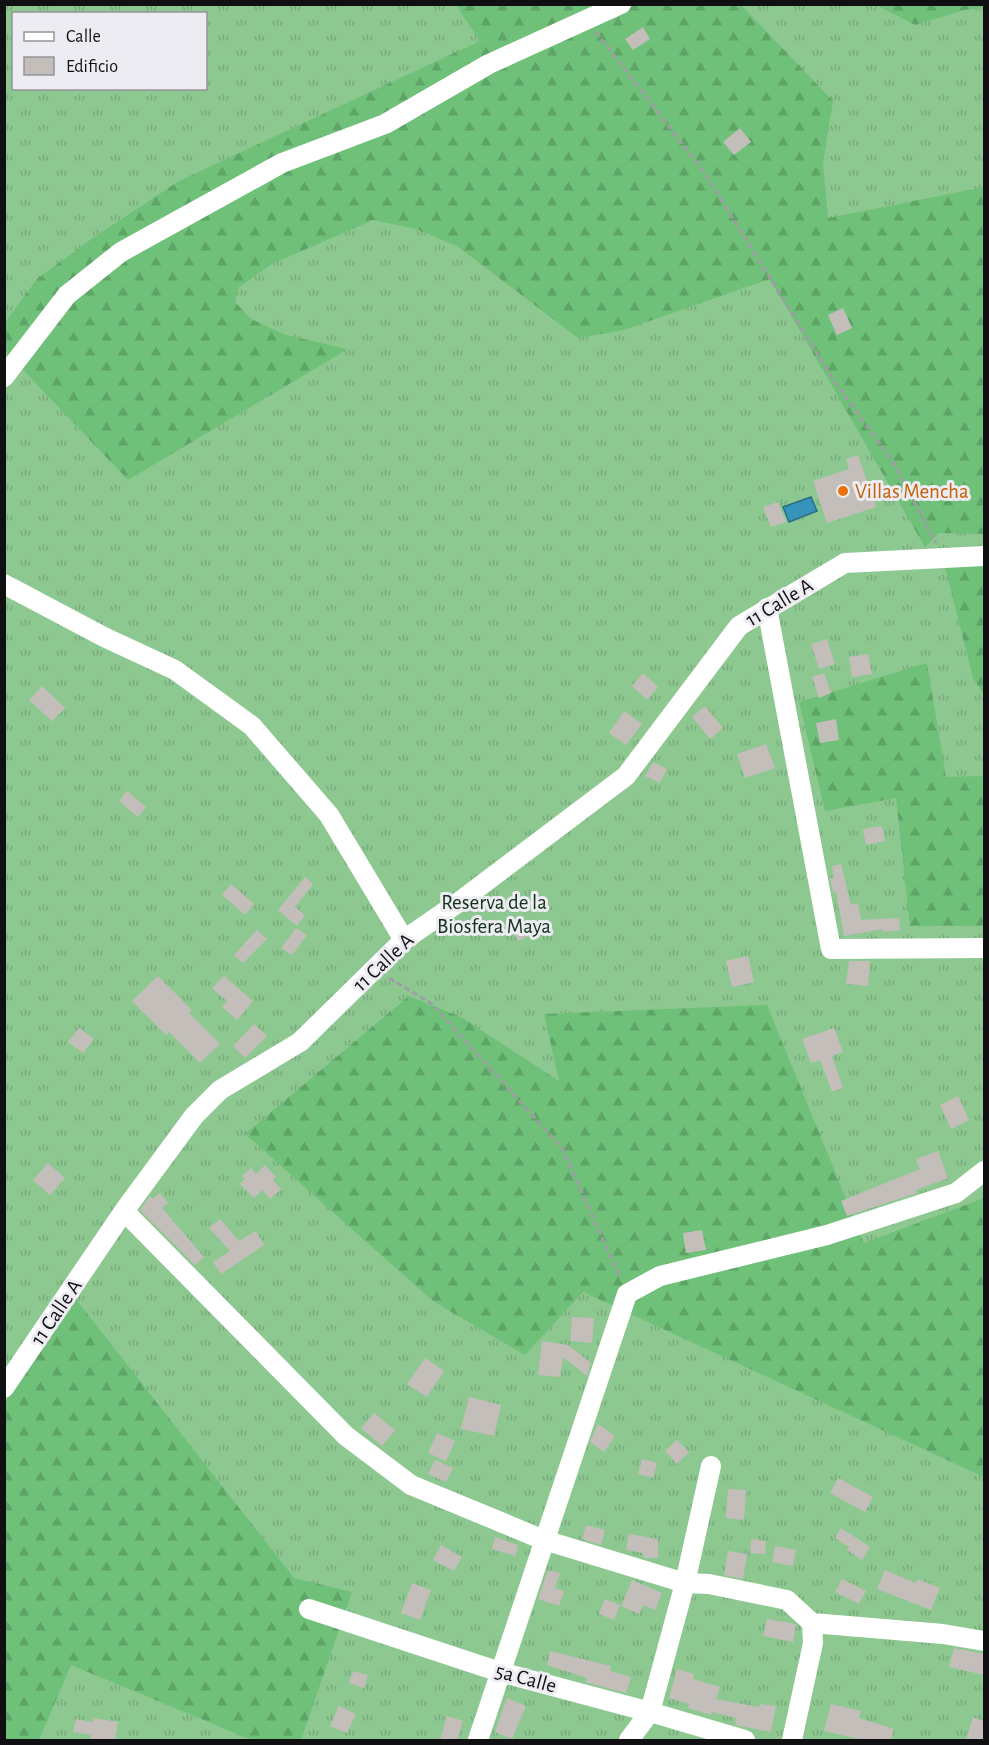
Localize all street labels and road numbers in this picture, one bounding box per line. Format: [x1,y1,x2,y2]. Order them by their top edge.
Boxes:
street label: 11 Calle A [742,574,816,631]
street label: 11 Calle A [349,929,418,995]
street label: 11 Calle A [27,1276,86,1349]
street label: 5a Calle [493,1660,559,1697]

